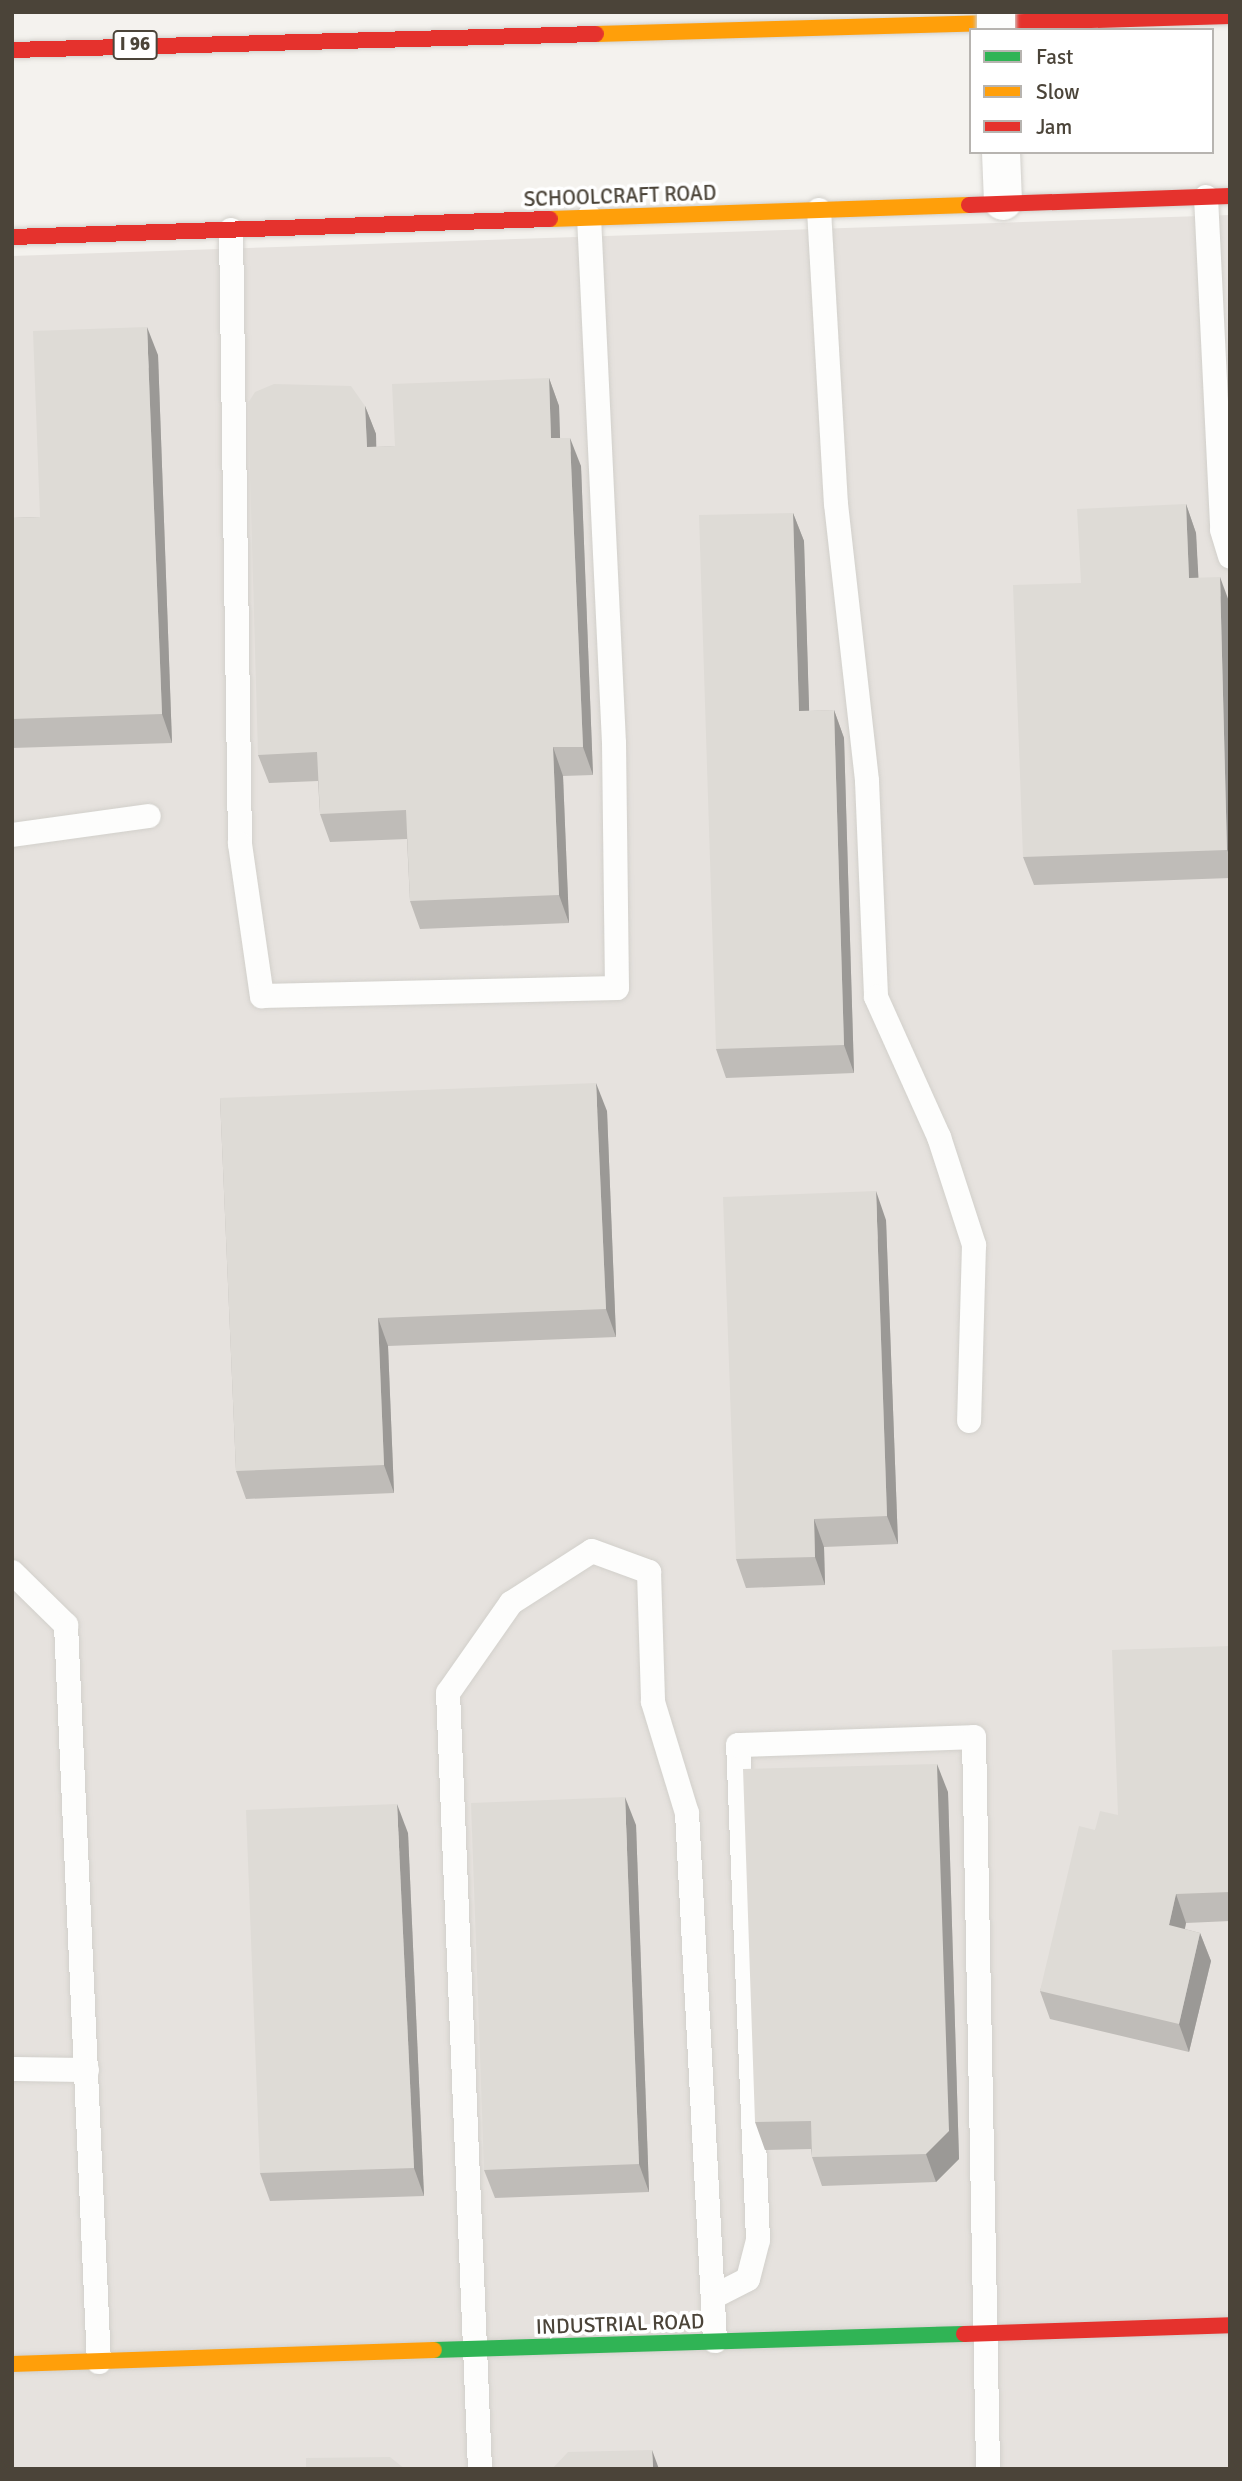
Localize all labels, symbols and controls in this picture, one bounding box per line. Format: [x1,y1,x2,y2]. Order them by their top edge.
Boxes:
legend [969,28,1214,154]
road number: I 96 [112,30,158,60]
text: Fast [1036,44,1073,70]
text: Slow [1036,79,1080,105]
text: Jam [1036,114,1072,140]
street label: SCHOOLCRAFT ROAD [523,180,717,212]
street label: INDUSTRIAL ROAD [535,2308,705,2340]

